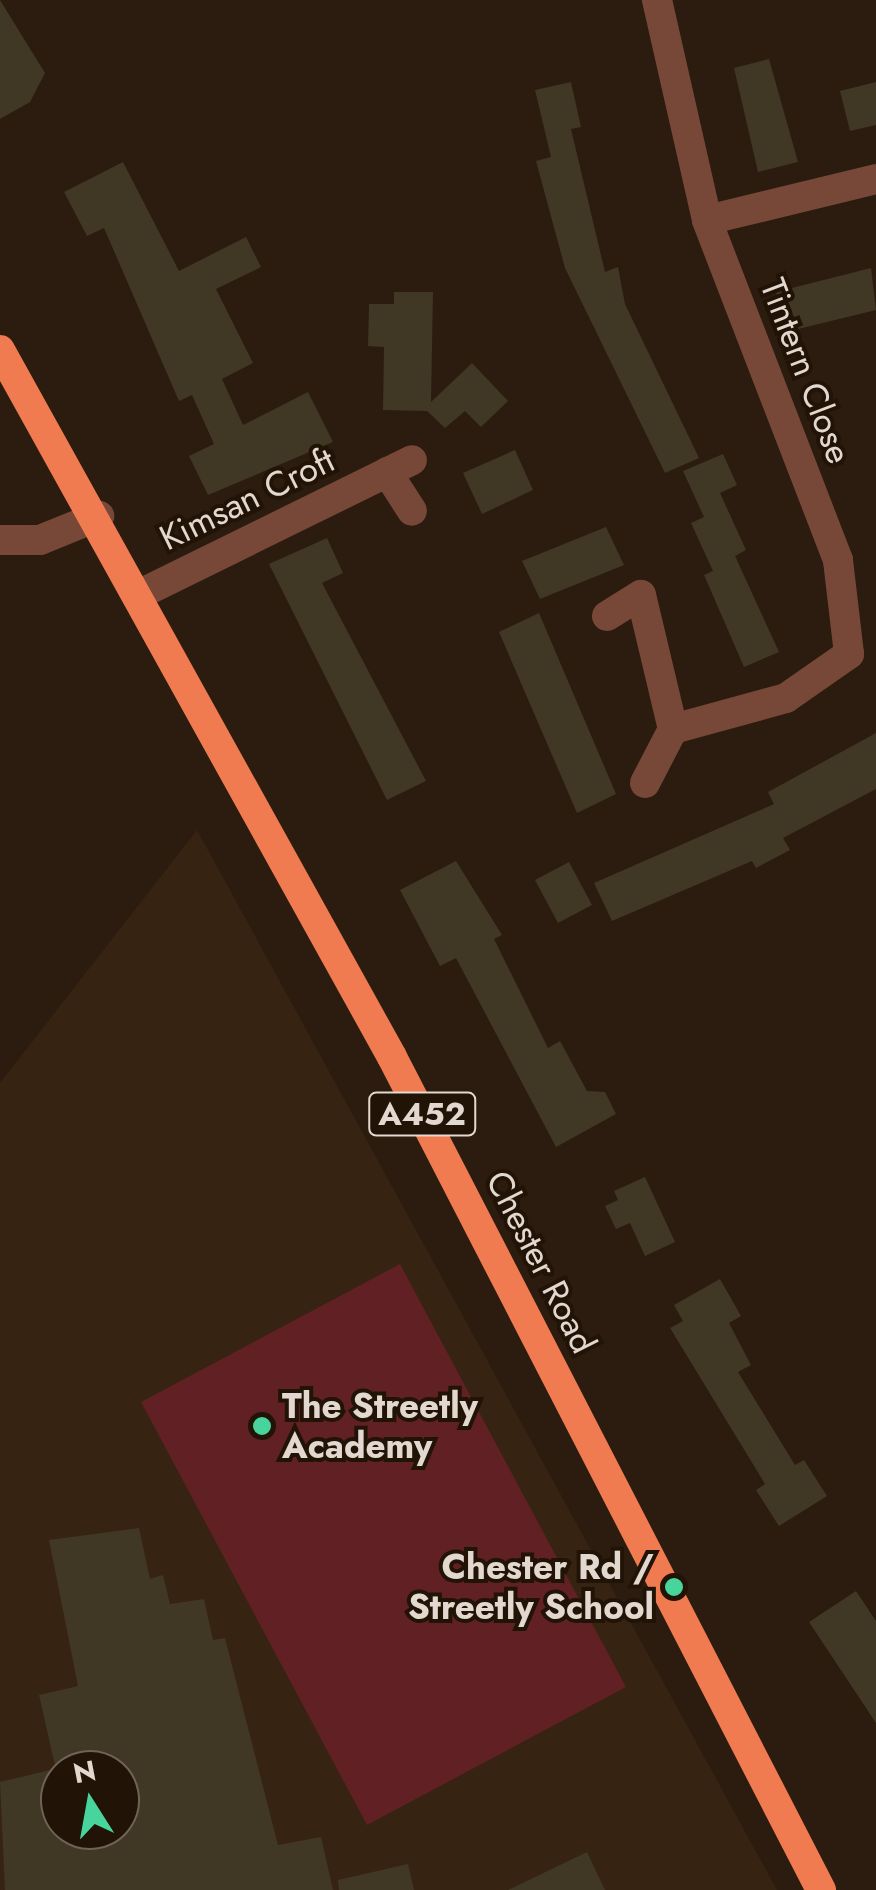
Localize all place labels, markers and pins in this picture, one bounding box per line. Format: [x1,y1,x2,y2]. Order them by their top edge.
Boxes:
place label: The Streetly Academy [282,1385,478,1467]
marker: The Streetly Academy [251,1415,273,1437]
place label: Chester Rd / Streetly School [408,1546,654,1628]
marker: Chester Rd / Streetly School [663,1576,685,1598]

